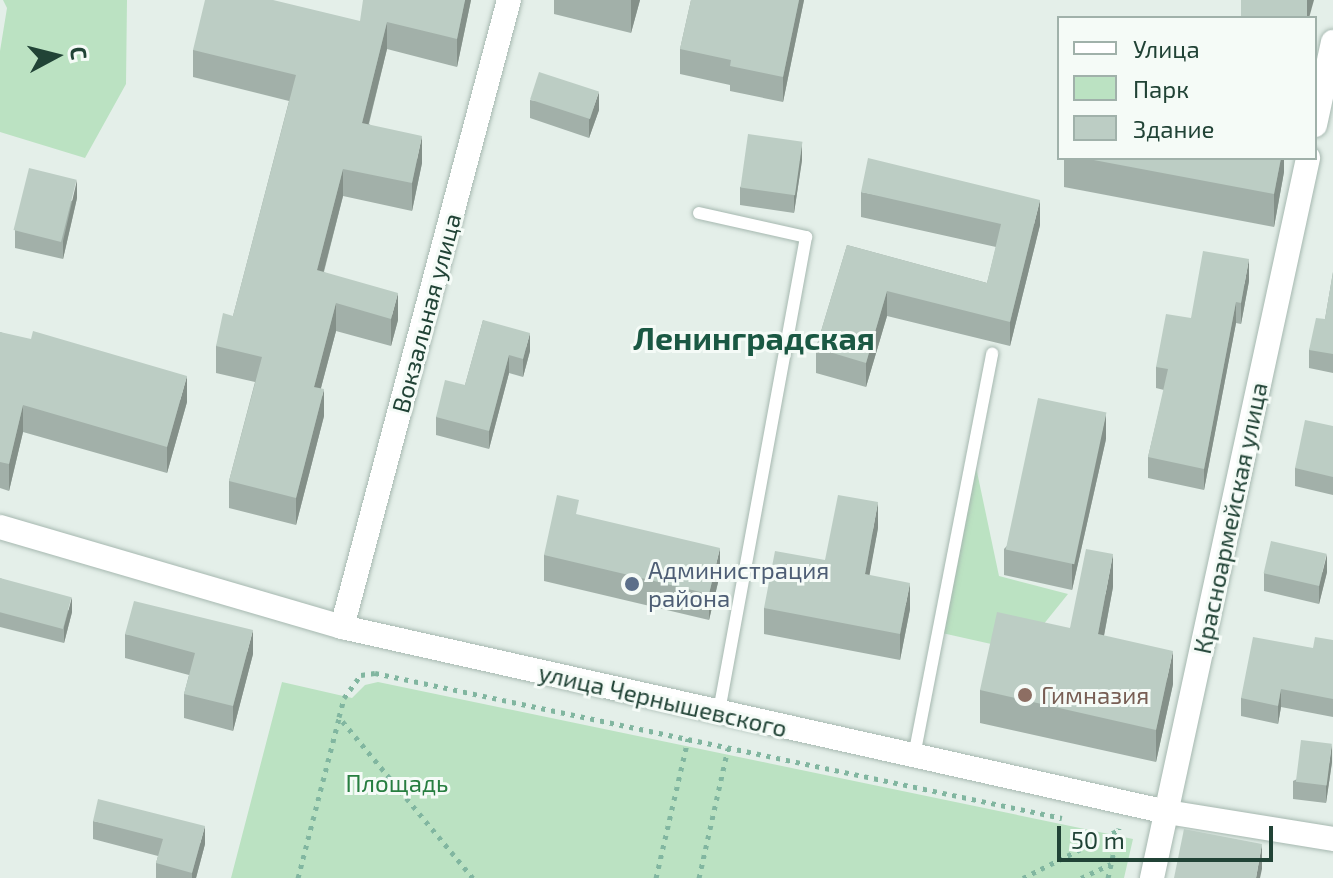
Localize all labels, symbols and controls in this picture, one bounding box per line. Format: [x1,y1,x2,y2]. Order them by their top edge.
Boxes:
north arrow [16,16,96,96]
legend [1057,16,1317,160]
text: Улица [1133,34,1200,63]
text: С [66,45,94,61]
text: Парк [1133,74,1189,103]
text: Здание [1133,114,1215,143]
street label: Вокзальная улица [386,210,466,416]
district label: Ленинградская [633,318,875,356]
street label: Красноармейская улица [1187,380,1273,656]
place label: Администрация района [648,556,829,612]
marker: Администрация района [623,575,641,593]
street label: улица Чернышевского [536,657,790,743]
place label: Гимназия [1041,681,1149,709]
marker: Гимназия [1016,686,1034,704]
park label: Площадь [346,769,448,797]
scale bar [1061,810,1277,860]
text: 50 m [1071,825,1125,854]

